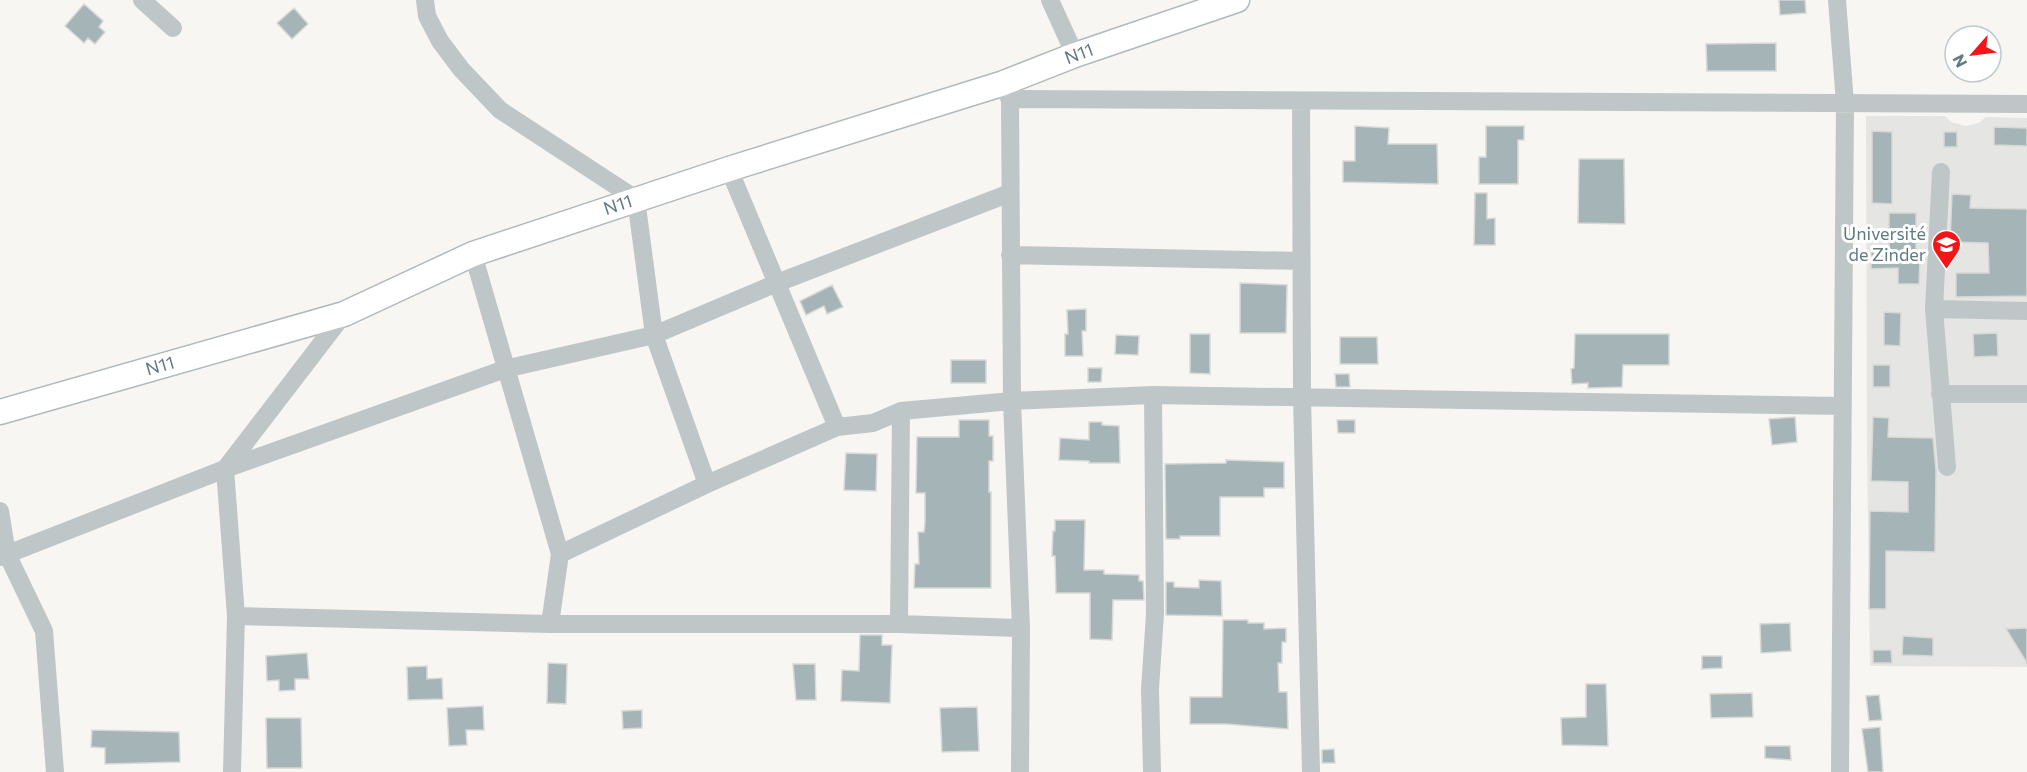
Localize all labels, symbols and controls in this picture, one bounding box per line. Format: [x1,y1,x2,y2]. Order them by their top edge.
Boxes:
north arrow [1943,24,2003,84]
street label: N11 [1061,38,1096,68]
text: N [1948,52,1971,71]
street label: N11 [601,189,635,219]
place label: Université de Zinder [1843,222,1926,265]
school or university icon: Université de Zinder [1931,228,1963,270]
street label: N11 [143,350,177,380]

